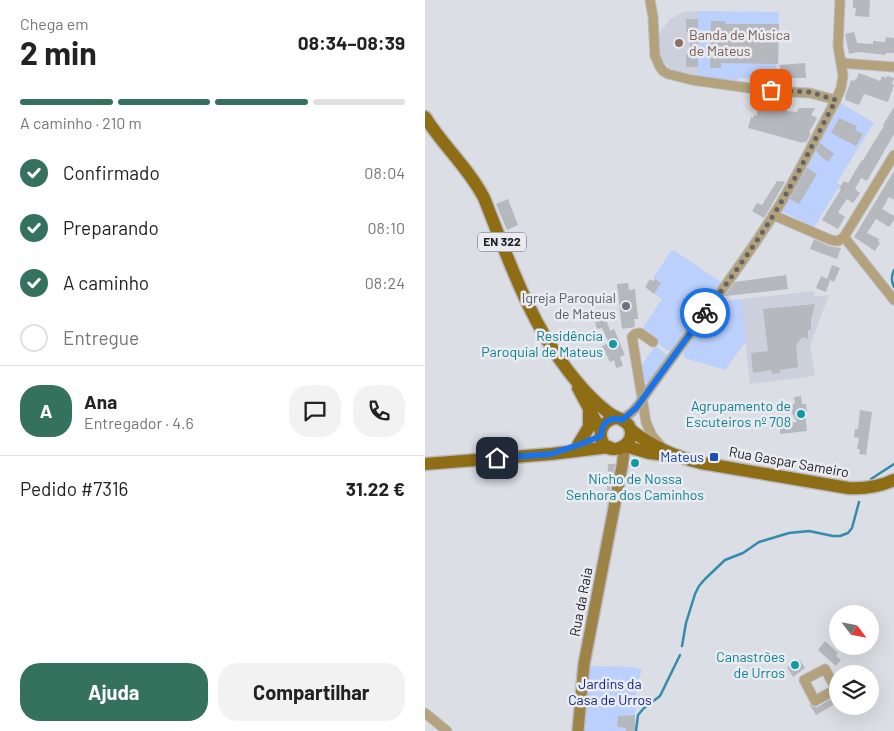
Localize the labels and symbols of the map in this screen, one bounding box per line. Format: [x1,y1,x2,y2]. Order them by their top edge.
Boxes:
place label: Banda de Música de Mateus [689,26,790,59]
marker: Banda de Música de Mateus [673,37,685,49]
pin [750,69,792,111]
road number: EN 322 [478,232,526,252]
courier [680,288,730,338]
place label: Igreja Paroquial de Mateus [522,289,616,322]
marker: Igreja Paroquial de Mateus [620,300,632,312]
place label: Residência Paroquial de Mateus [481,327,603,360]
marker: Residência Paroquial de Mateus [607,338,619,350]
place label: Agrupamento de Escuteiros nº 708 [686,397,791,430]
marker: Agrupamento de Escuteiros nº 708 [795,408,807,420]
pin [476,437,518,479]
street label: Rua Gaspar Sameiro [728,443,850,480]
place label: Mateus [660,448,704,465]
marker: Mateus [708,451,720,463]
marker: Nicho de Nossa Senhora dos Caminhos [629,457,641,469]
place label: Nicho de Nossa Senhora dos Caminhos [566,470,704,503]
street label: Rua da Raia [565,566,596,638]
north arrow [829,605,879,655]
place label: Canastrões de Urros [716,648,785,681]
marker: Canastrões de Urros [789,659,801,671]
park label: Jardins da Casa de Urros [568,675,652,708]

